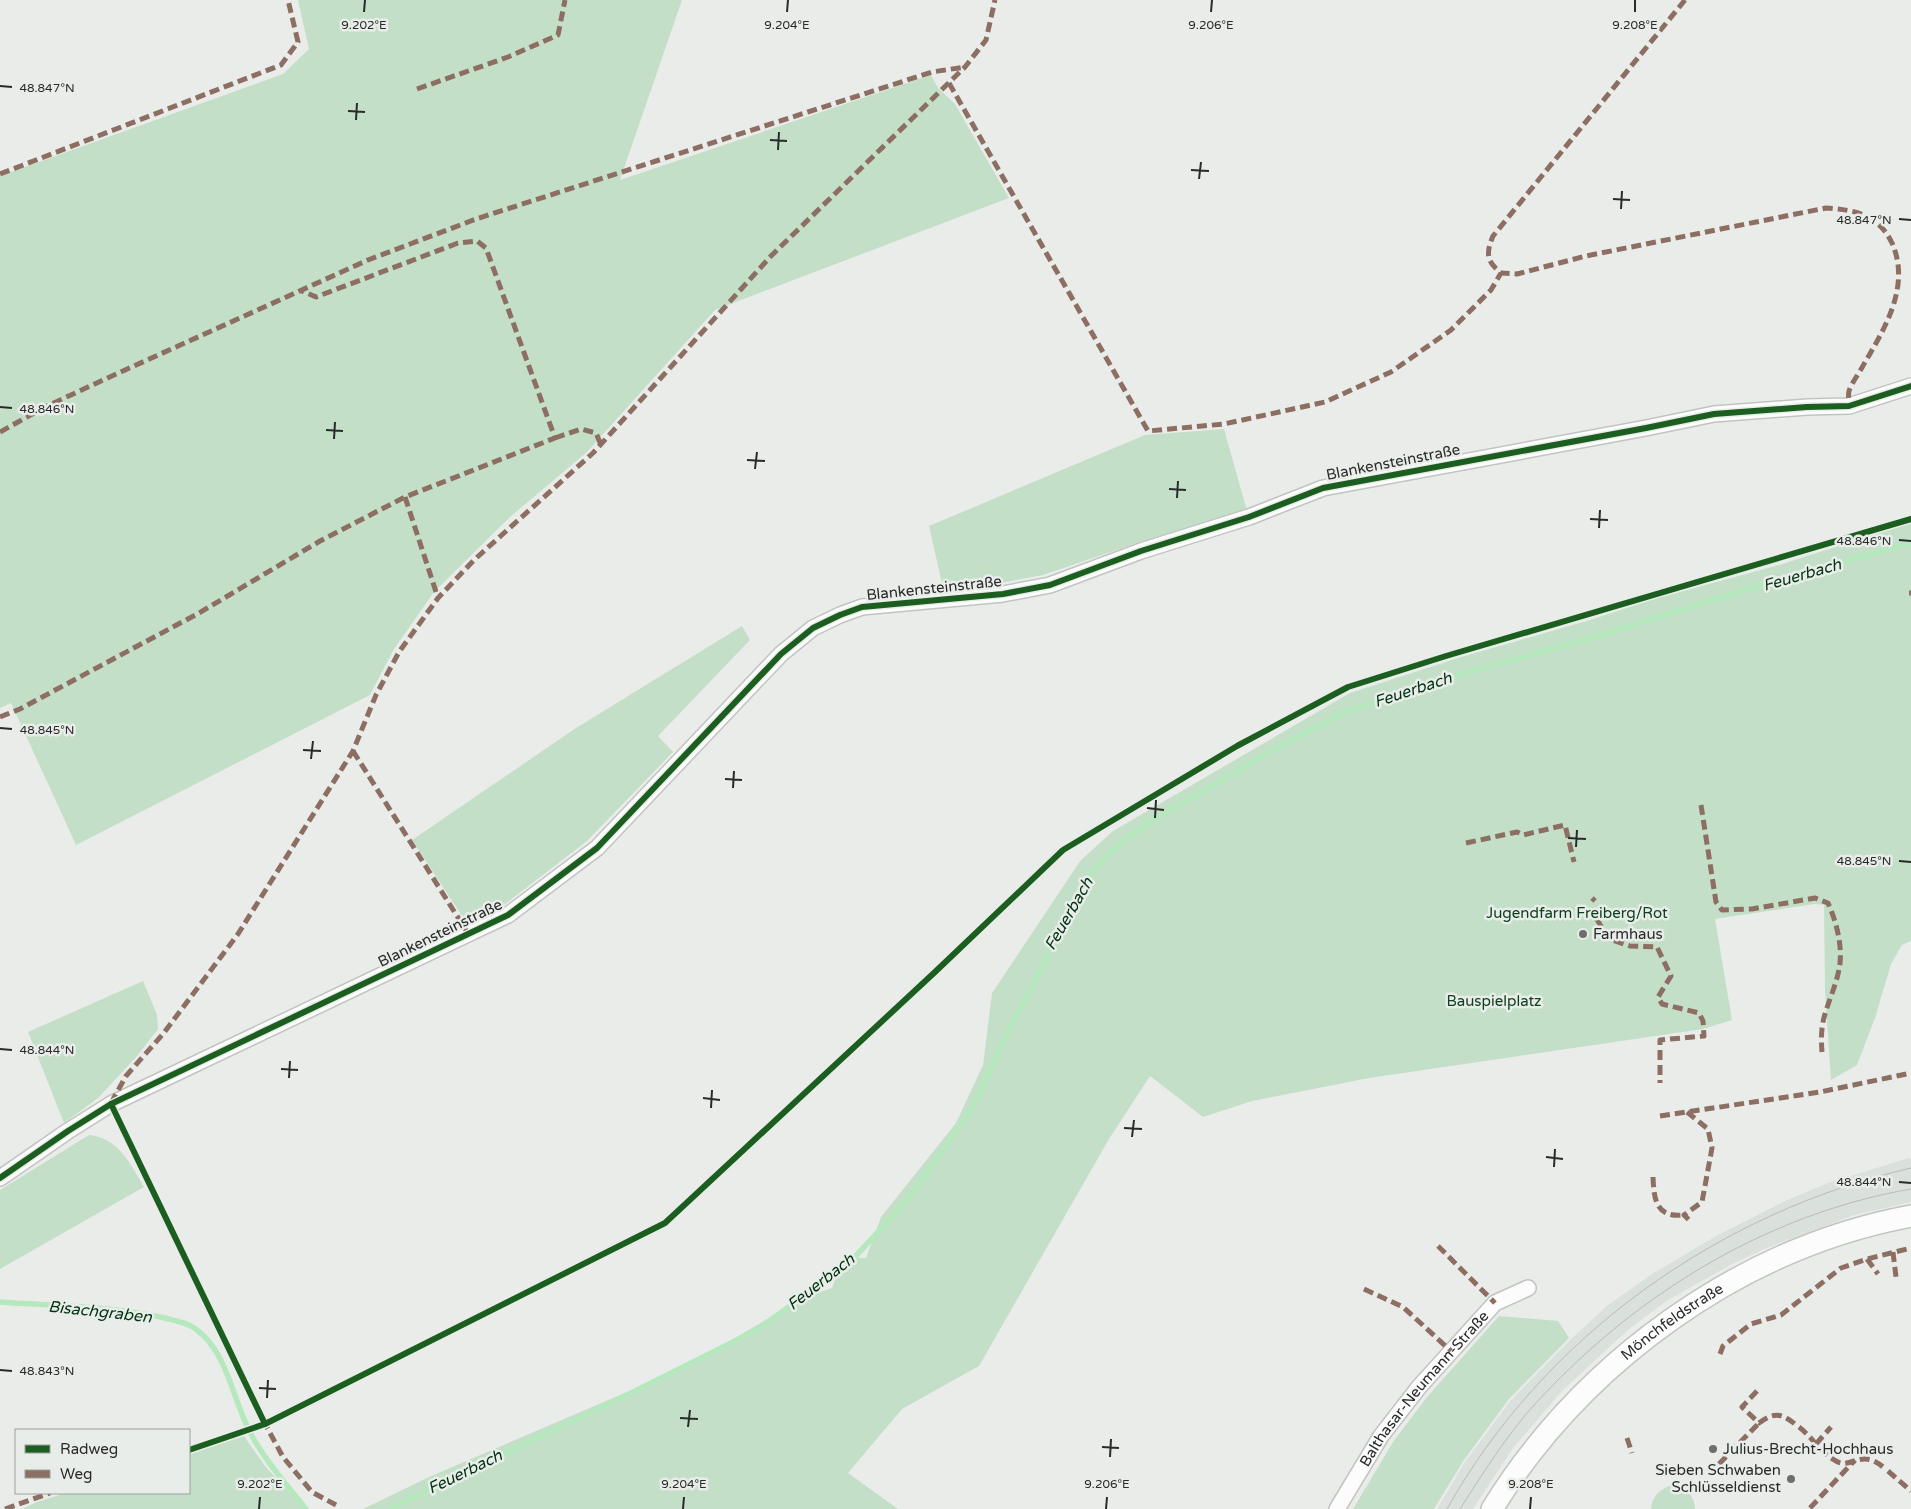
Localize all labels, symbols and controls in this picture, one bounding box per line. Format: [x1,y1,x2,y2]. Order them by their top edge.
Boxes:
text: 9.202°E [341,18,387,32]
text: 9.204°E [764,18,810,32]
text: 9.206°E [1188,18,1234,32]
text: 9.208°E [1612,18,1658,32]
text: 48.847°N [19,81,75,95]
text: 48.847°N [1836,213,1892,227]
text: 48.846°N [20,402,74,416]
street label: Blankensteinstraße [1325,440,1461,484]
text: 48.846°N [1837,534,1891,548]
water label: Feuerbach [1761,554,1845,596]
street label: Blankensteinstraße [865,572,1003,604]
water label: Feuerbach [1372,668,1456,712]
text: 48.845°N [20,723,74,737]
text: 48.845°N [1837,854,1891,868]
water label: Feuerbach [1040,873,1098,954]
street label: Blankensteinstraße [375,895,505,971]
park label: Jugendfarm Freiberg/Rot [1486,904,1668,922]
place label: Farmhaus [1593,925,1663,943]
marker: Farmhaus [1577,928,1589,940]
park label: Bauspielplatz [1446,992,1542,1010]
text: 48.844°N [20,1043,74,1057]
text: 48.844°N [1837,1175,1891,1189]
water label: Feuerbach [783,1249,860,1315]
street label: Mönchfeldstraße [1617,1279,1726,1364]
water label: Bisachgraben [47,1297,154,1328]
street label: Balthasar-Neumann-Straße [1356,1307,1493,1470]
text: 48.843°N [20,1364,74,1378]
legend [15,1429,190,1494]
text: Radweg [60,1440,118,1458]
place label: Julius-Brecht-Hochhaus [1723,1440,1893,1458]
marker: Julius-Brecht-Hochhaus [1707,1443,1719,1455]
water label: Feuerbach [424,1445,507,1499]
place label: Sieben Schwaben Schlüsseldienst [1655,1461,1781,1496]
text: Weg [60,1465,92,1483]
marker: Sieben Schwaben Schlüsseldienst [1785,1473,1797,1485]
text: 9.202°E [237,1477,283,1491]
text: 9.204°E [661,1477,707,1491]
text: 9.206°E [1084,1477,1130,1491]
text: 9.208°E [1508,1477,1554,1491]

